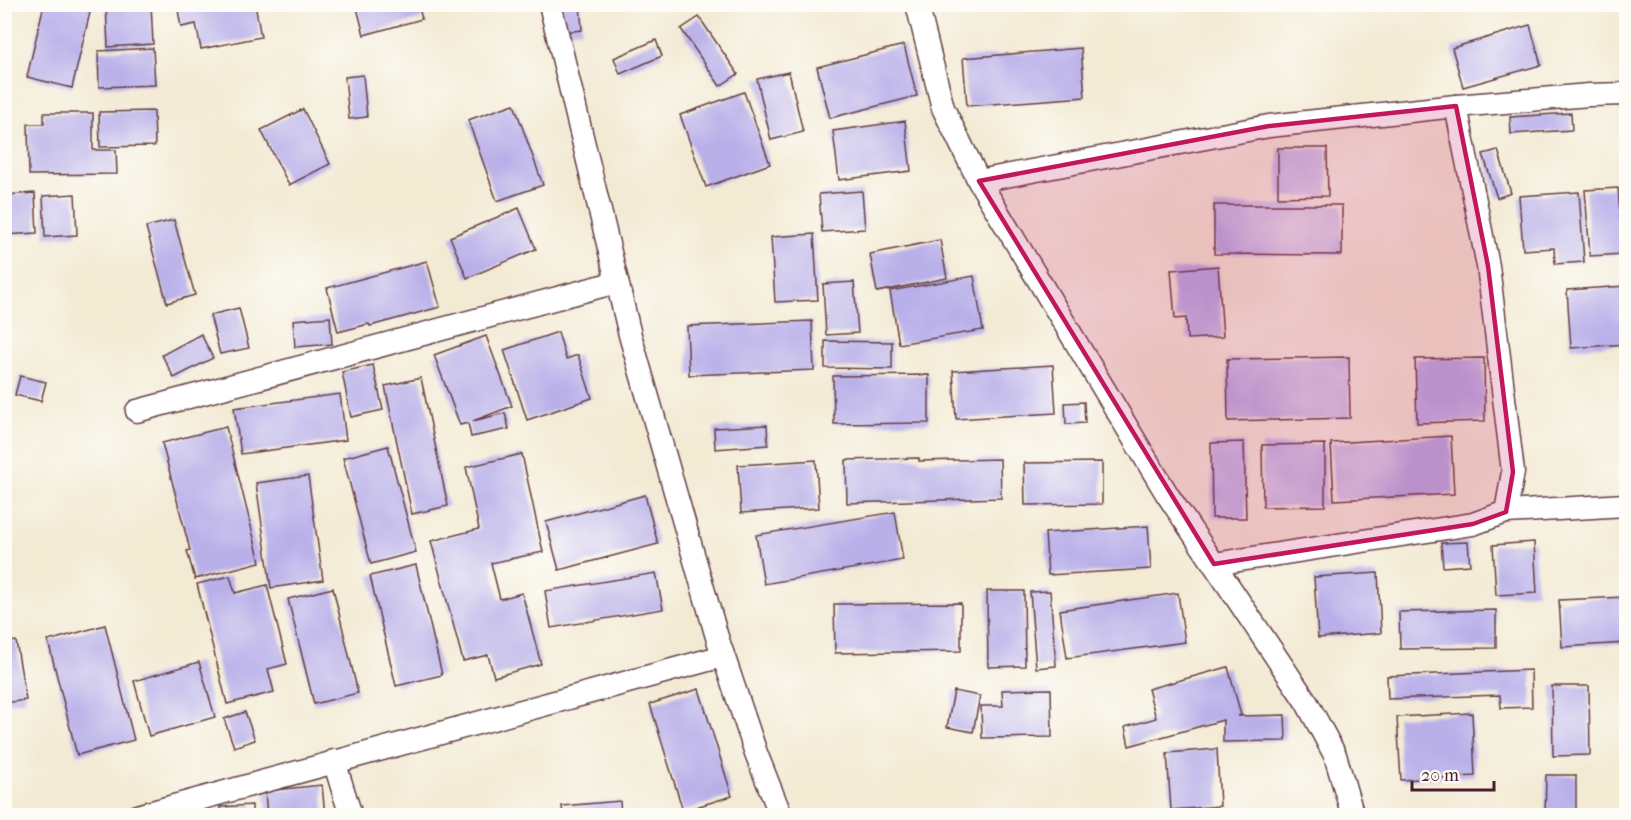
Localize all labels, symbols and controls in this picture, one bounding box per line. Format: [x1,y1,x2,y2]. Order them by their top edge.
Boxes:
scale bar [1412,754,1494,792]
text: 20 m [1421,765,1459,786]

